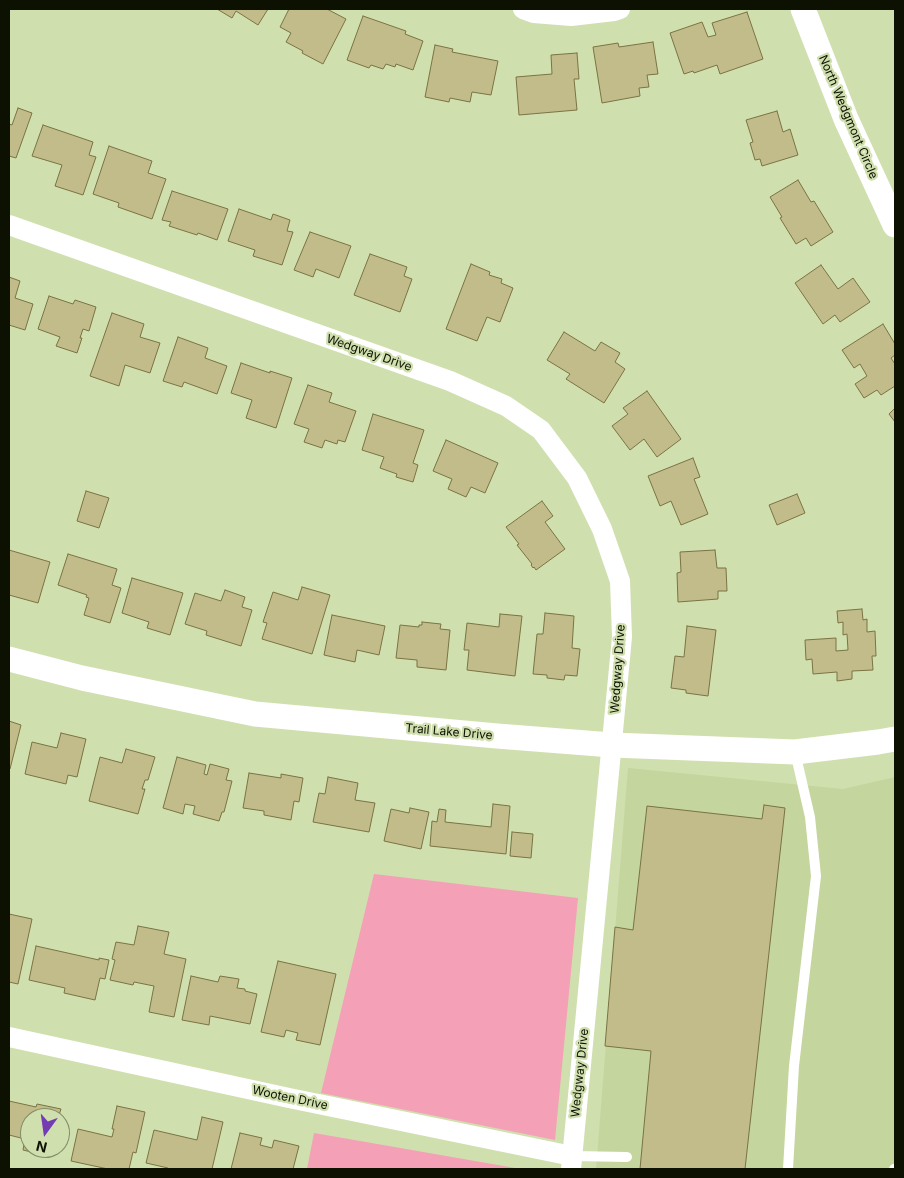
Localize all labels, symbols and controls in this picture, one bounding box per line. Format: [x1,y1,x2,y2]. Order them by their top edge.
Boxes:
street label: North Wedgmont Circle [815,53,881,181]
street label: Wedgway Drive [324,332,414,374]
street label: Wedgway Drive [608,624,628,714]
street label: Trail Lake Drive [405,721,493,743]
street label: Wedgway Drive [568,1028,592,1118]
street label: Wooten Drive [251,1083,329,1113]
north arrow [20,1108,70,1158]
text: N [34,1138,49,1157]

